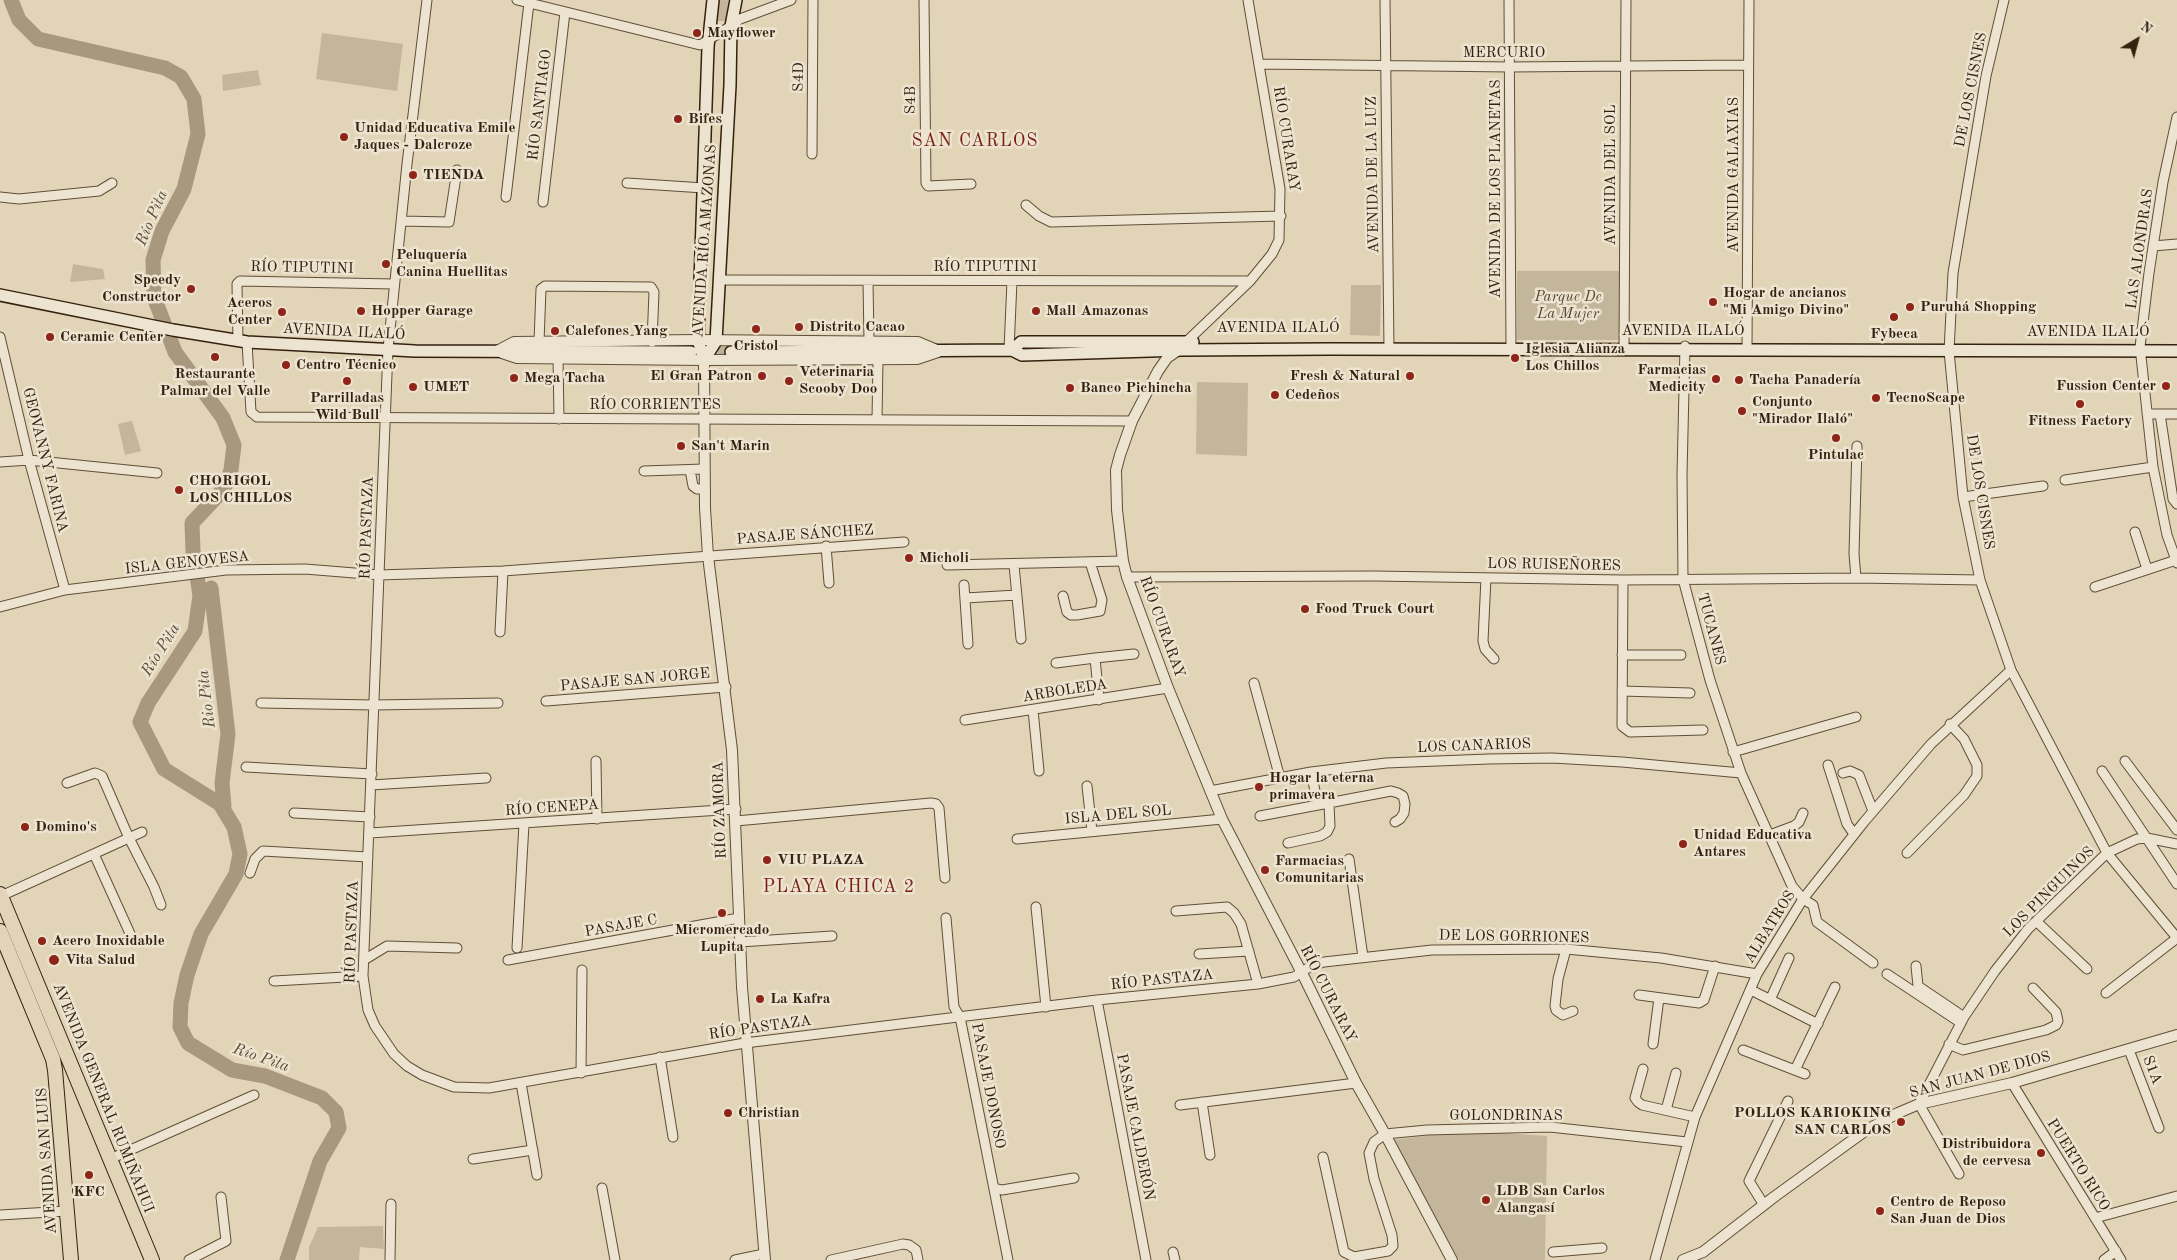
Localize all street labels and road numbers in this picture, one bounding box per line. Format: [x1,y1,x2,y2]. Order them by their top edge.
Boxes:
street label: DE LOS CISNES [1951,31,1991,149]
street label: MERCURIO [1463,44,1545,62]
street label: RÍO SANTIAGO [524,48,556,162]
street label: S4D [790,62,808,92]
street label: AVENIDA DE LOS PLANETAS [1487,80,1505,298]
street label: RÍO CURARAY [1269,85,1303,193]
street label: S4B [902,86,920,114]
street label: AVENIDA DE LA LUZ [1363,96,1383,254]
street label: AVENIDA GALAXIAS [1725,97,1743,253]
street label: AVENIDA DEL SOL [1602,105,1620,245]
street label: AVENIDA RÍO AMAZONAS [689,144,721,338]
street label: LAS ALONDRAS [2123,187,2157,311]
street label: RÍO TIPUTINI [250,258,354,278]
street label: RÍO TIPUTINI [933,258,1037,276]
street label: AVENIDA ILALÓ [1217,319,1339,337]
street label: AVENIDA ILALÓ [282,320,406,344]
street label: AVENIDA ILALÓ [1622,322,1744,340]
street label: AVENIDA ILALÓ [2027,323,2149,341]
street label: GEOVANNY FARINA [18,386,72,534]
street label: RÍO CORRIENTES [589,396,721,414]
street label: DE LOS CISNES [1962,433,1998,551]
street label: RÍO PASTAZA [356,476,378,580]
street label: PASAJE SÁNCHEZ [736,521,874,549]
street label: ISLA GENOVESA [124,548,250,578]
street label: LOS RUISEÑORES [1487,555,1621,575]
street label: RÍO CURARAY [1135,574,1189,680]
street label: TUCANES [1693,591,1729,667]
street label: PASAJE SAN JORGE [559,664,711,696]
street label: ARBOLEDA [1021,675,1109,707]
street label: LOS CANARIOS [1417,735,1531,757]
street label: RÍO ZAMORA [709,761,731,859]
street label: RÍO CENEPA [504,796,600,820]
street label: ISLA DEL SOL [1064,801,1172,829]
street label: LOS PINGUINOS [2000,843,2098,941]
street label: RÍO PASTAZA [341,880,363,984]
street label: ALBATROS [1740,887,1800,967]
street label: PASAJE C [583,911,659,941]
street label: DE LOS GORRIONES [1439,927,1589,947]
street label: RÍO CURARAY [1296,942,1360,1046]
street label: RÍO PASTAZA [1110,966,1214,994]
street label: AVENIDA GENERAL RUMIÑAHUI [48,980,158,1216]
street label: RÍO PASTAZA [708,1012,812,1044]
street label: PASAJE DONOSO [967,1022,1009,1150]
street label: SAN JUAN DE DIOS [1907,1047,2053,1103]
street label: PASAJE CALDERÓN [1112,1052,1158,1202]
street label: S1A [2138,1053,2166,1087]
street label: AVENIDA SAN LUIS [33,1087,61,1235]
street label: GOLONDRINAS [1449,1107,1563,1125]
street label: PUERTO RICO [2042,1116,2114,1214]

